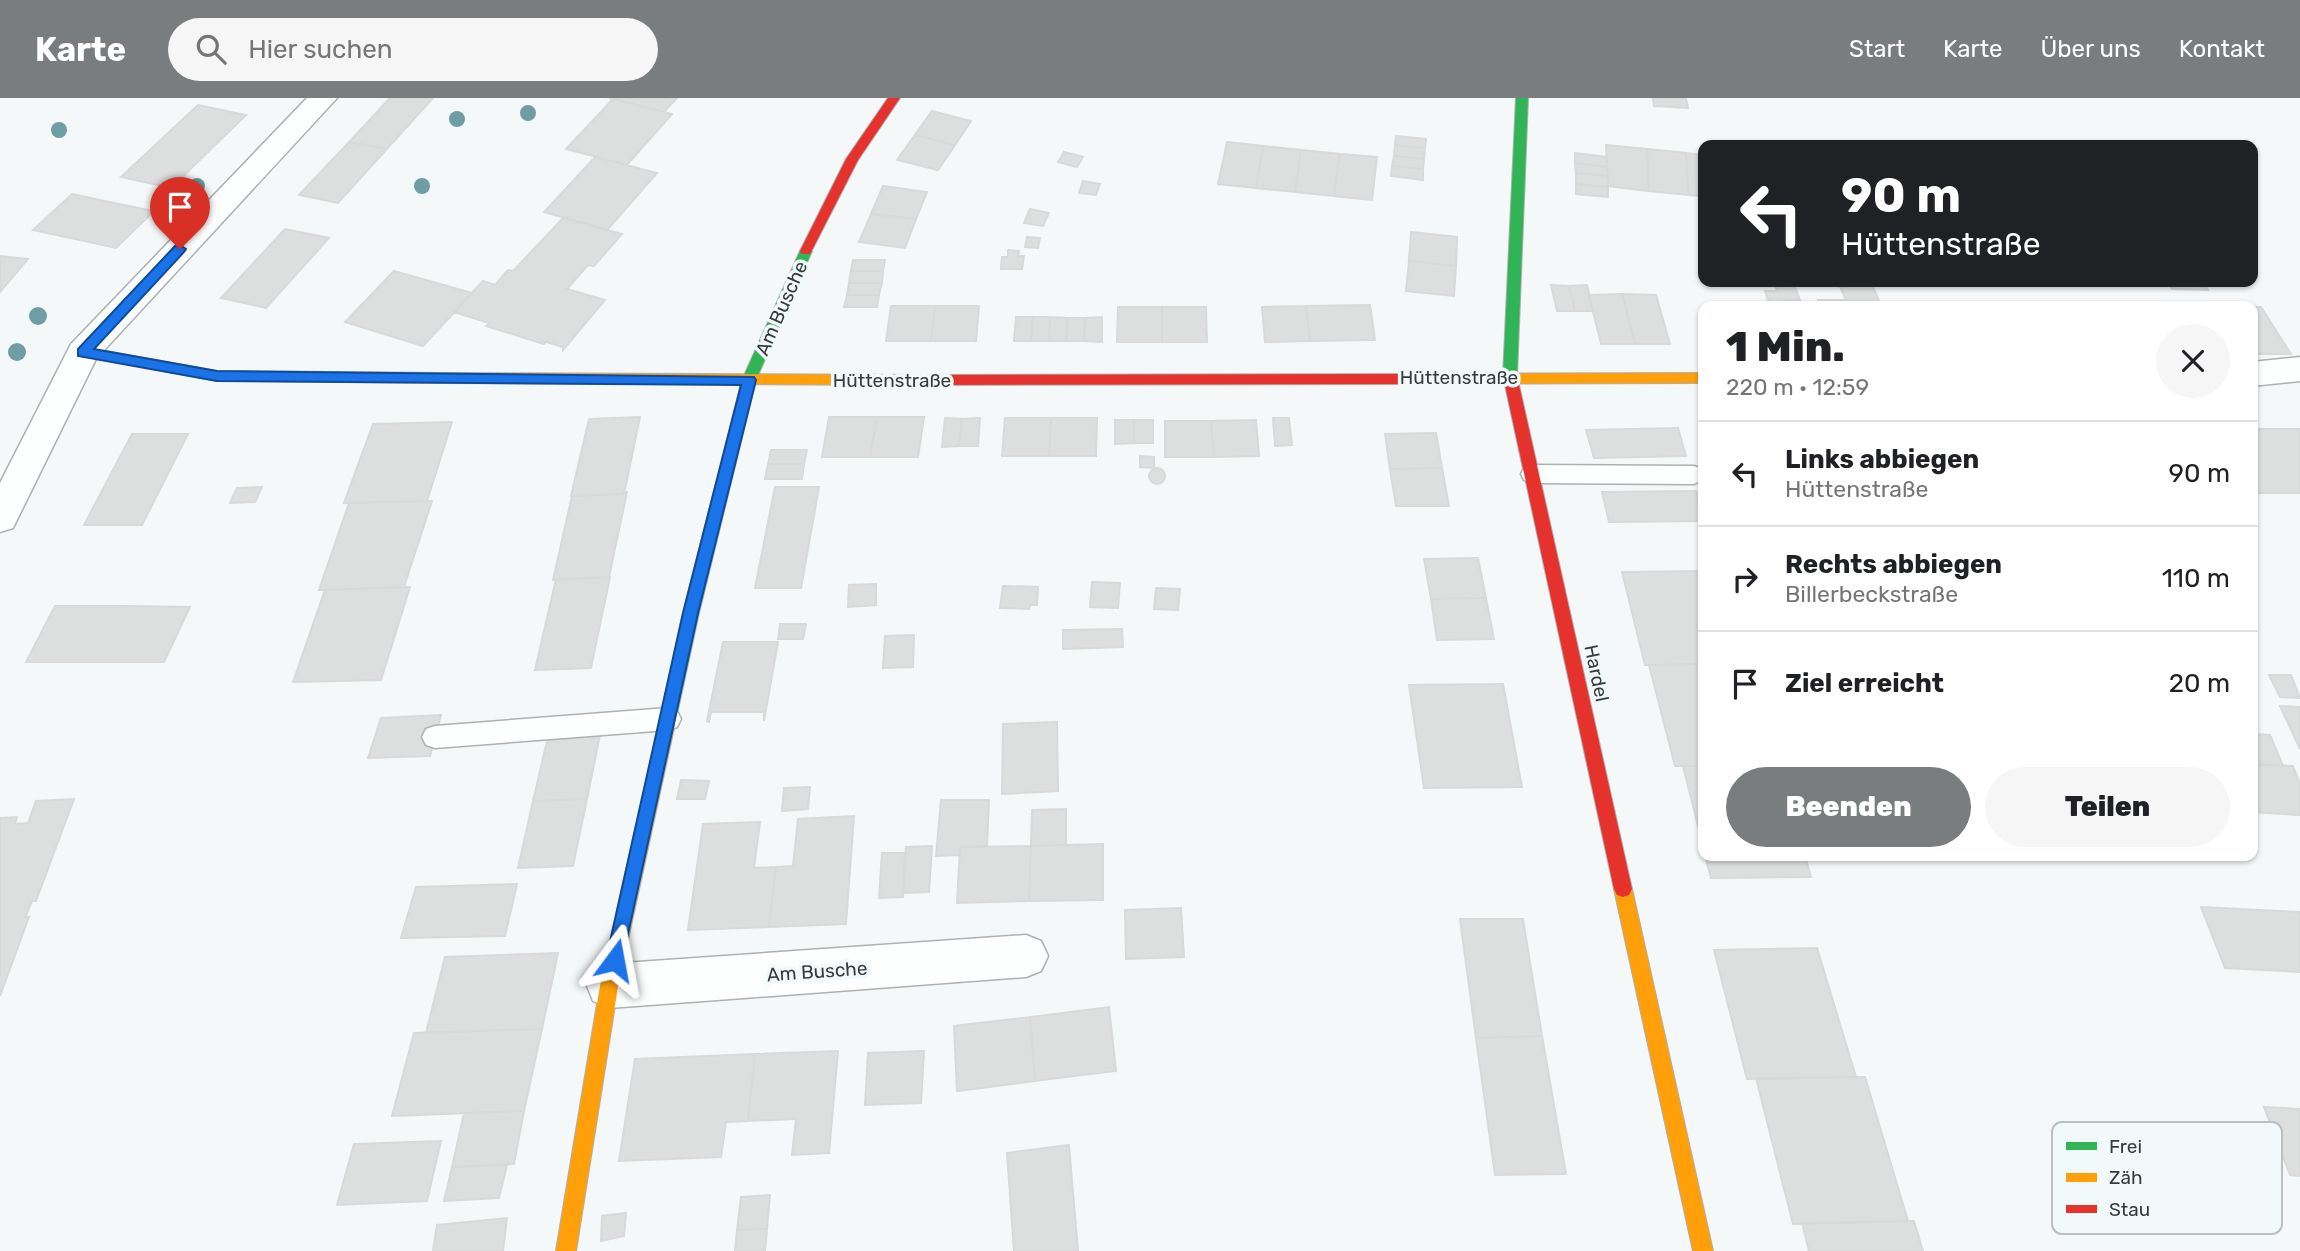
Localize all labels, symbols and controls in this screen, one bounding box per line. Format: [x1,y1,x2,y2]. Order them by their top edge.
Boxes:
search box [168,18,658,81]
text: Karte [35,30,126,69]
icon: search [192,30,230,68]
text: Hier suchen [248,34,393,65]
text: Start [1849,35,1905,63]
text: Karte [1943,35,2003,63]
text: Über uns [2041,35,2141,63]
text: Kontakt [2179,35,2265,63]
text: 90 m [1841,166,1961,224]
icon: left [1726,168,1817,259]
pin [150,177,210,249]
icon: arrive [161,188,199,226]
text: Hüttenstraße [1841,225,2041,263]
street label: Am Busche [750,257,812,359]
text: 1 Min. [1726,322,1845,372]
button: close [2156,324,2230,398]
street label: Hüttenstraße [1400,366,1518,389]
street label: Hüttenstraße [833,369,951,392]
text: 220 m · 12:59 [1726,373,1869,401]
text: Links abbiegen [1785,444,1979,475]
icon: left [1726,455,1764,493]
text: 90 m [2169,458,2230,489]
text: Hüttenstraße [1785,475,1928,503]
text: Rechts abbiegen [1785,549,2002,580]
icon: right [1726,560,1764,598]
text: 110 m [2162,563,2230,594]
text: Billerbeckstraße [1785,580,1958,608]
street label: Hardel [1579,643,1614,704]
icon: arrive [1726,665,1764,703]
text: Ziel erreicht [1785,668,1944,699]
text: 20 m [2169,668,2230,699]
button: Beenden [1726,767,1971,847]
button: Teilen [1985,767,2230,847]
position arrow [578,923,652,997]
street label: Am Busche [766,957,868,986]
legend [2052,1122,2282,1234]
text: Frei [2109,1135,2142,1158]
text: Zäh [2109,1166,2142,1189]
text: Stau [2109,1198,2150,1221]

